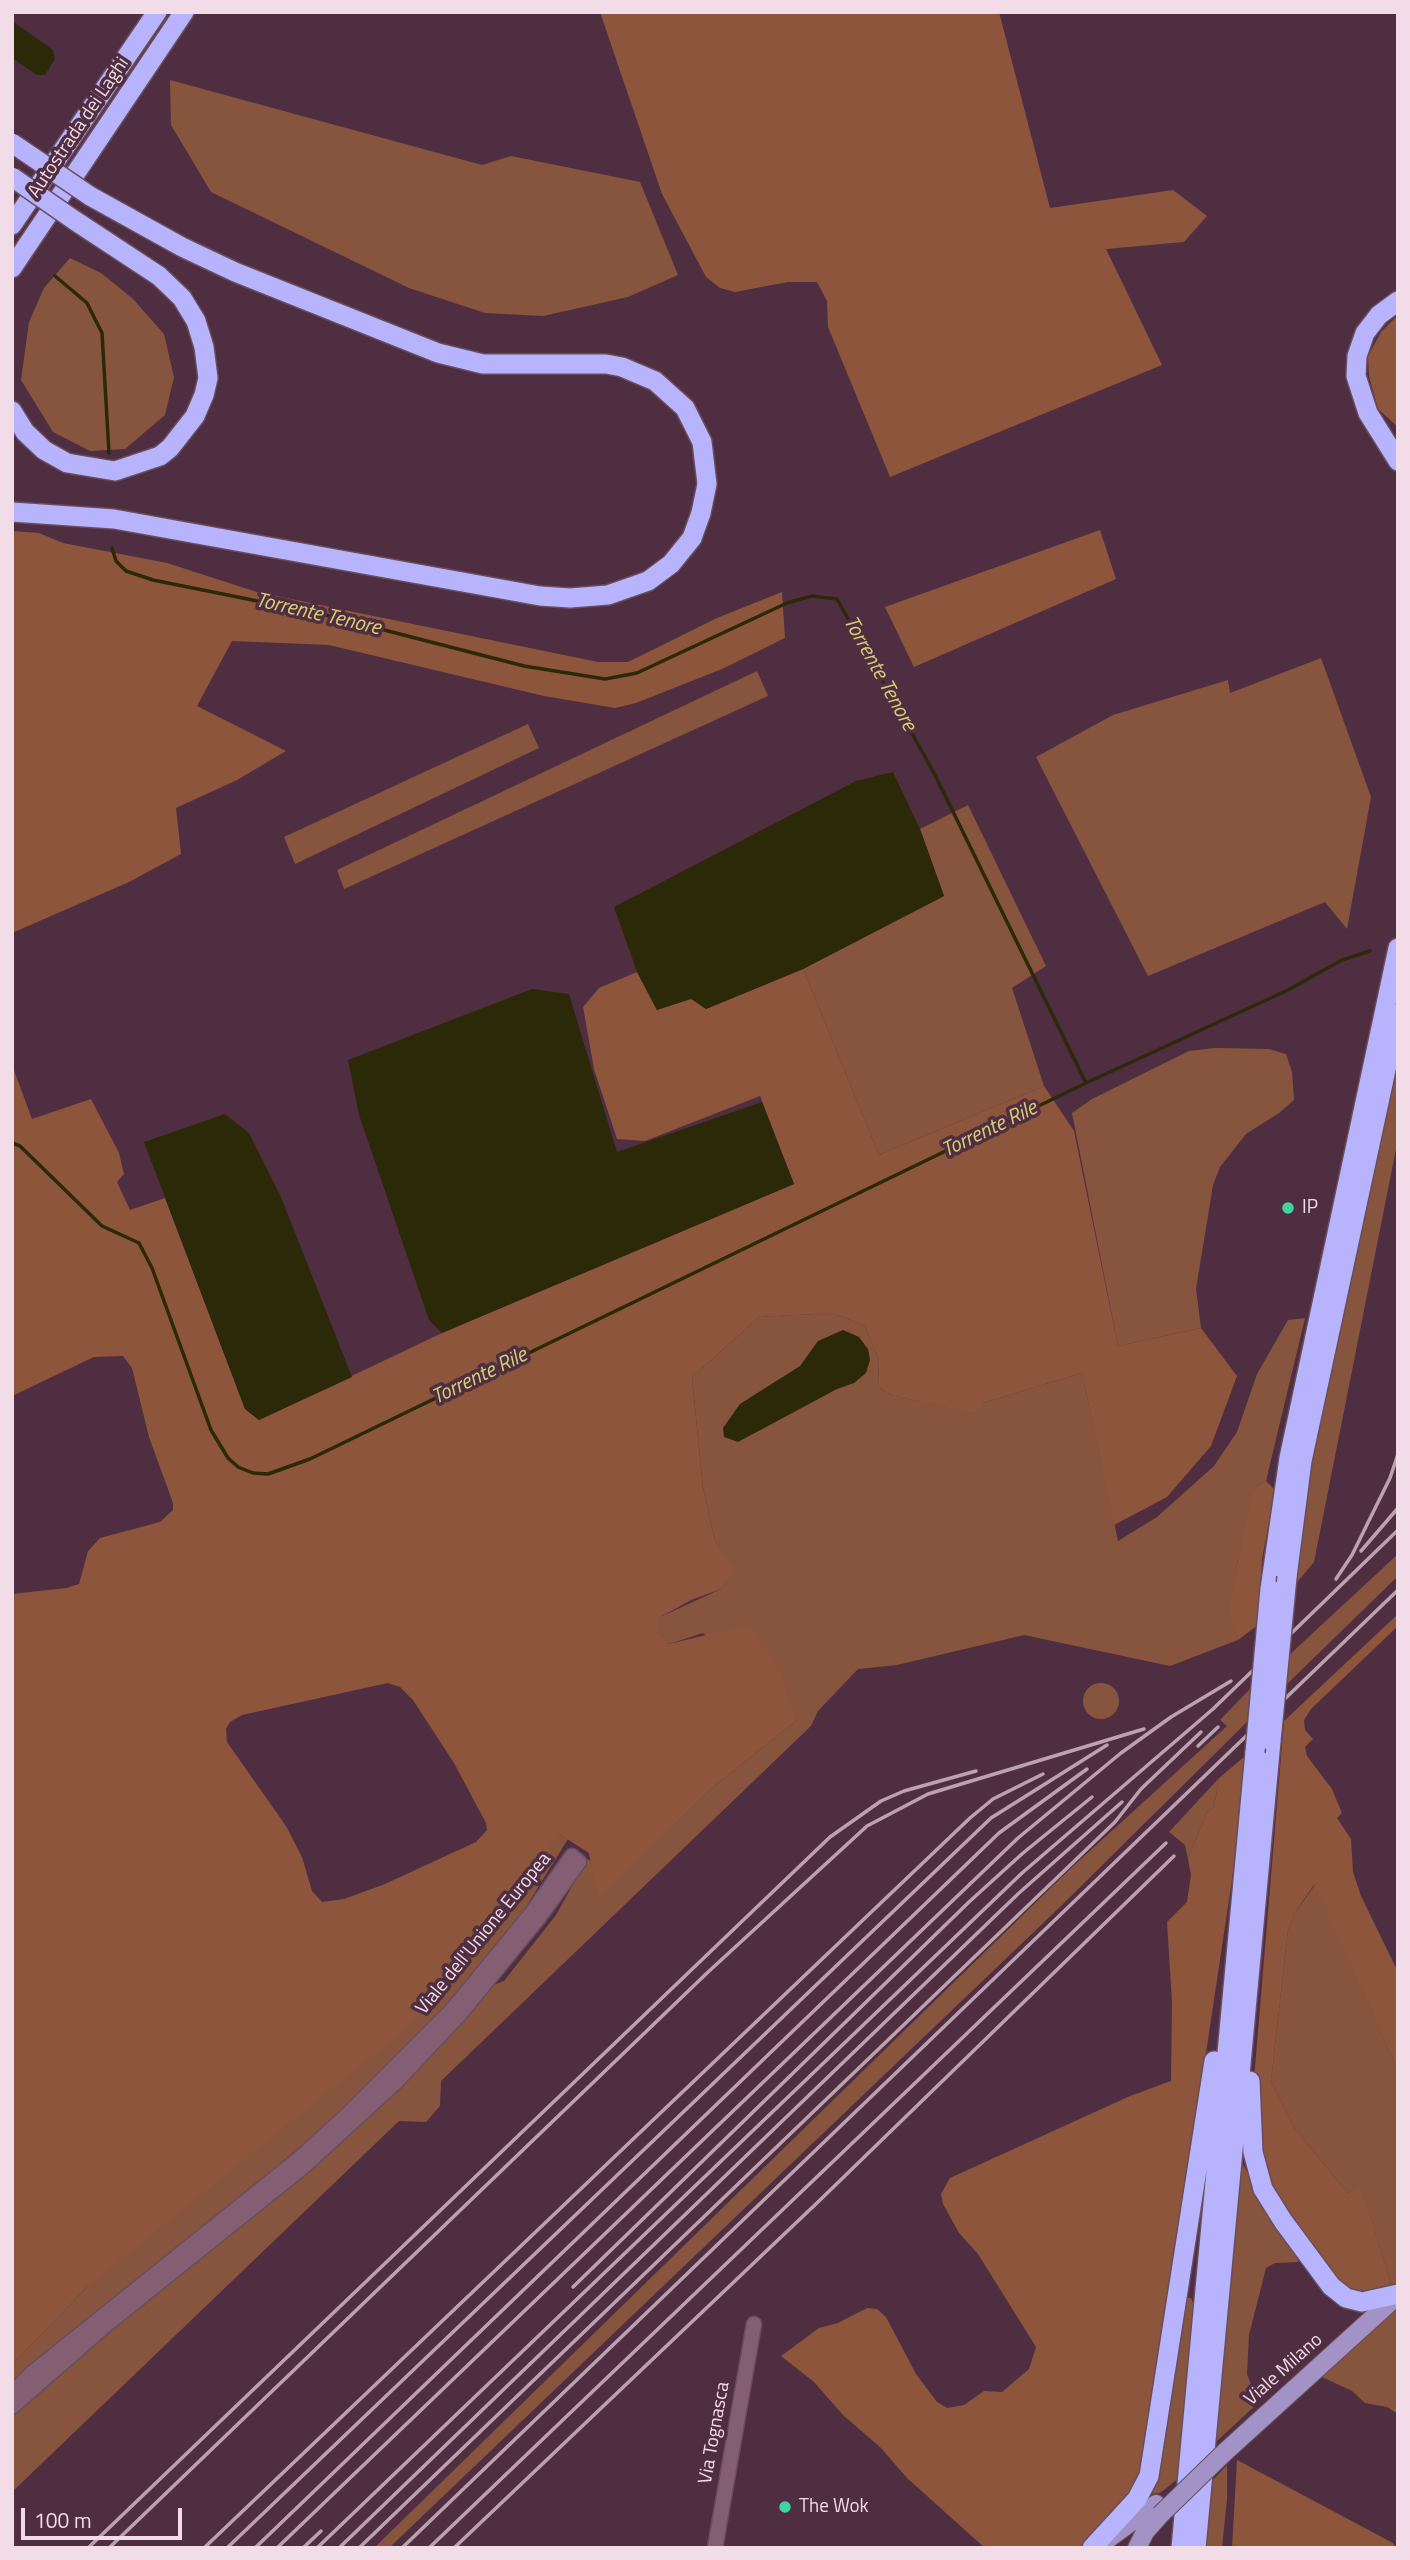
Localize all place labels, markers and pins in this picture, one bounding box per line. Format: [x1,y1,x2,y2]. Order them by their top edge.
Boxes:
place label: IP [1302,1197,1318,1219]
marker: IP [1280,1200,1296,1216]
place label: The Wok [799,2496,869,2518]
marker: The Wok [777,2499,793,2515]

